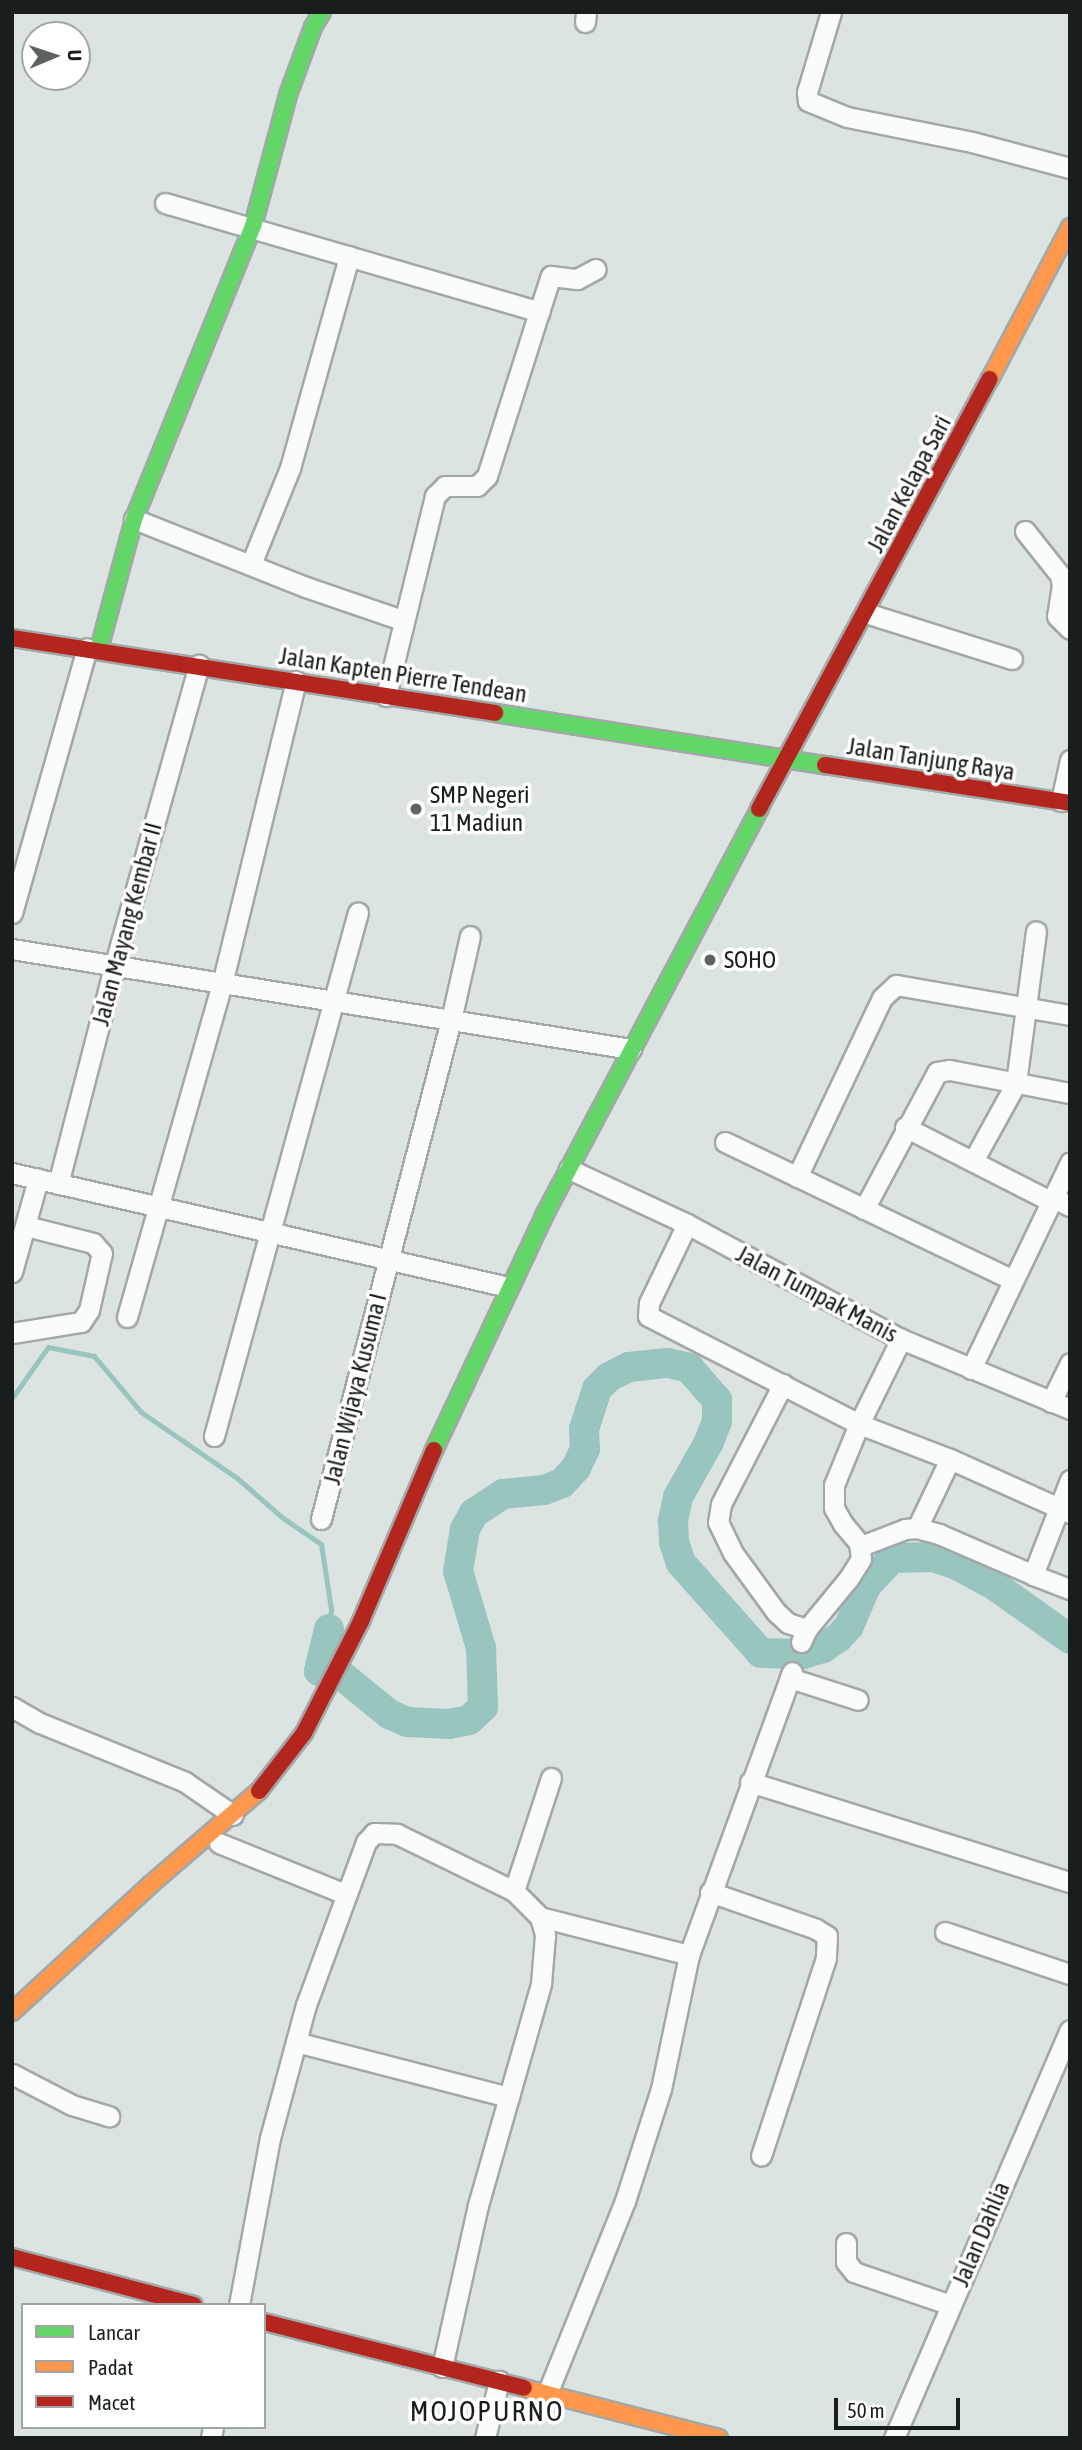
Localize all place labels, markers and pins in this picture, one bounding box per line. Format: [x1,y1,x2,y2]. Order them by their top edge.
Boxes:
place label: SMP Negeri 11 Madiun [430,781,530,837]
marker: SMP Negeri 11 Madiun [408,801,424,817]
place label: SOHO [724,946,776,974]
marker: SOHO [702,952,718,968]

